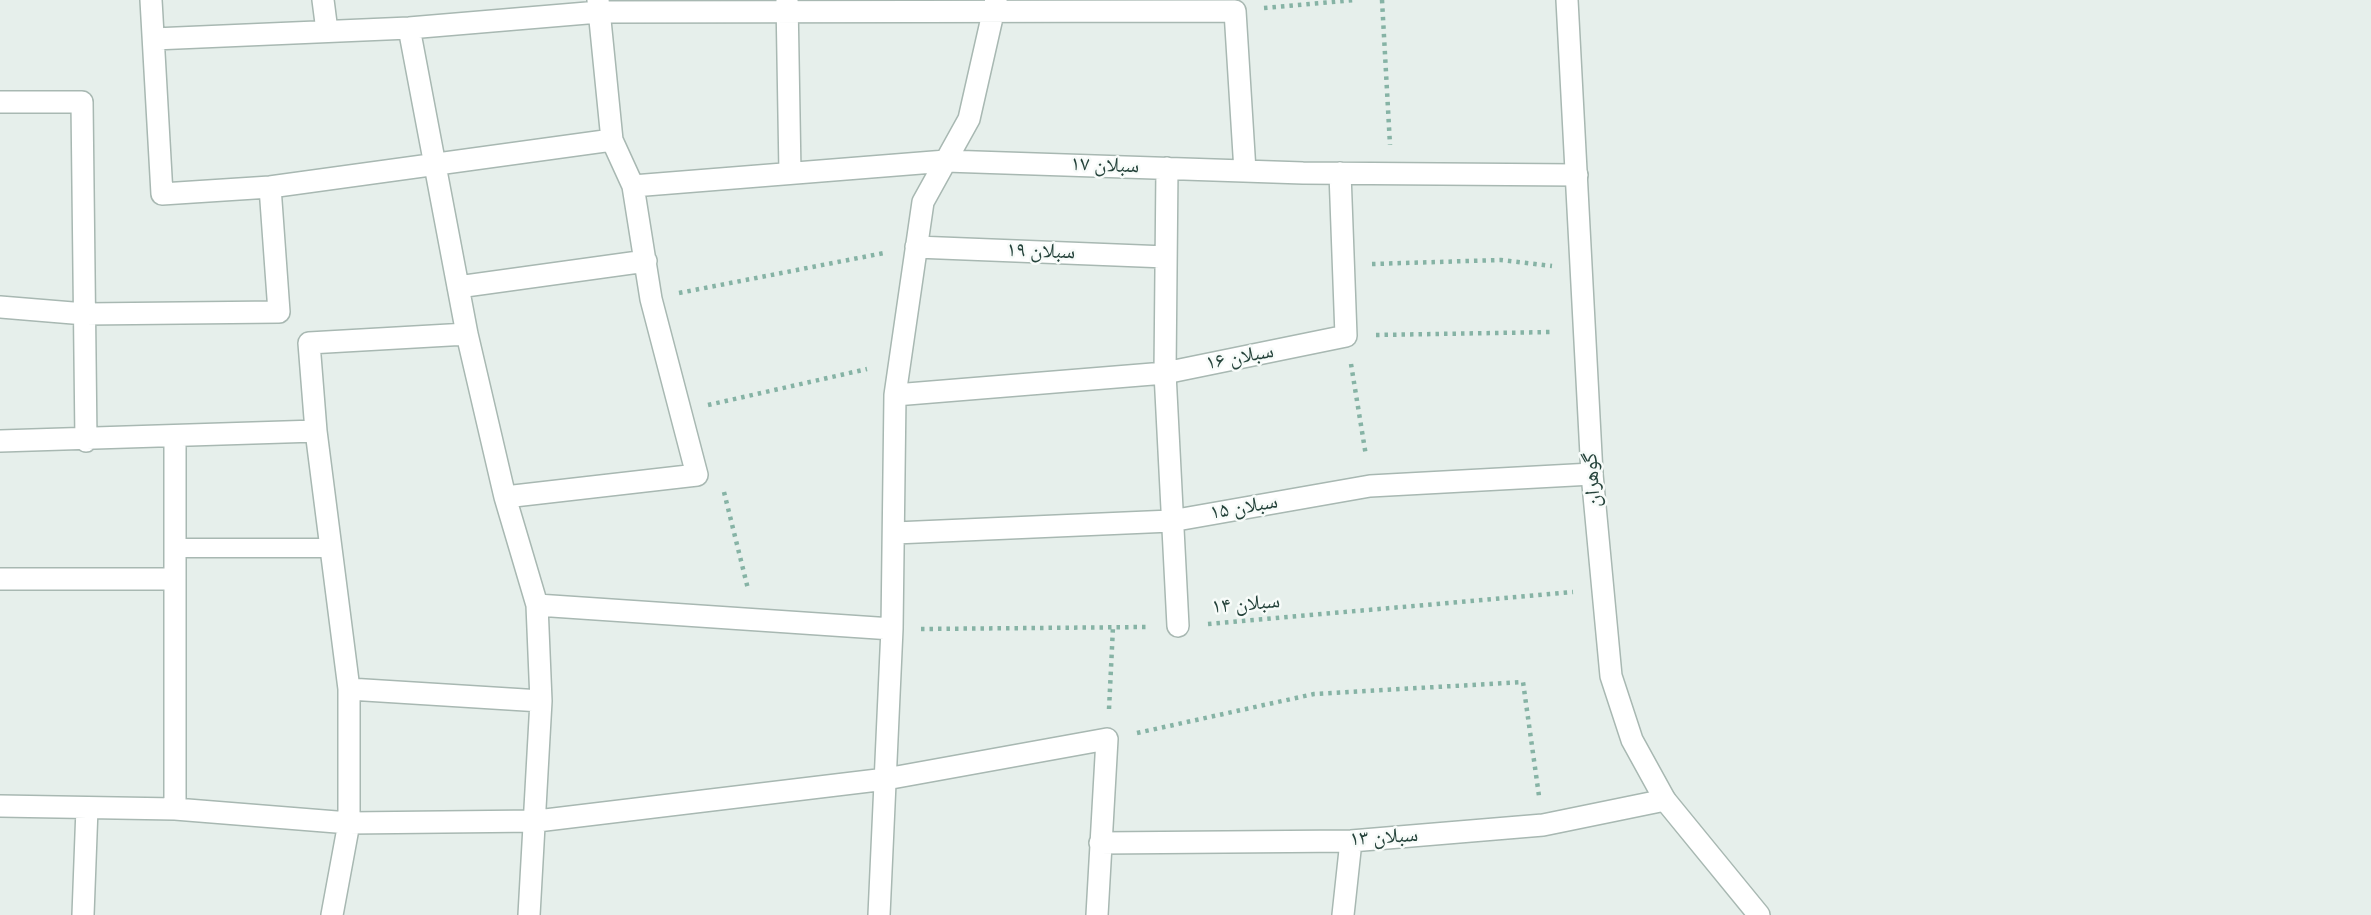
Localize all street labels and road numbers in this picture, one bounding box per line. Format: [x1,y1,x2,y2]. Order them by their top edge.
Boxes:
street label: سبلان ۱۷ [1070,152,1140,180]
street label: سبلان ۱۹ [1006,238,1076,266]
street label: سبلان ۱۶ [1204,339,1276,377]
street label: گوهران [1579,452,1607,508]
street label: سبلان ۱۵ [1208,490,1280,526]
street label: سبلان ۱۴ [1211,589,1281,621]
street label: سبلان ۱۳ [1349,823,1419,853]

